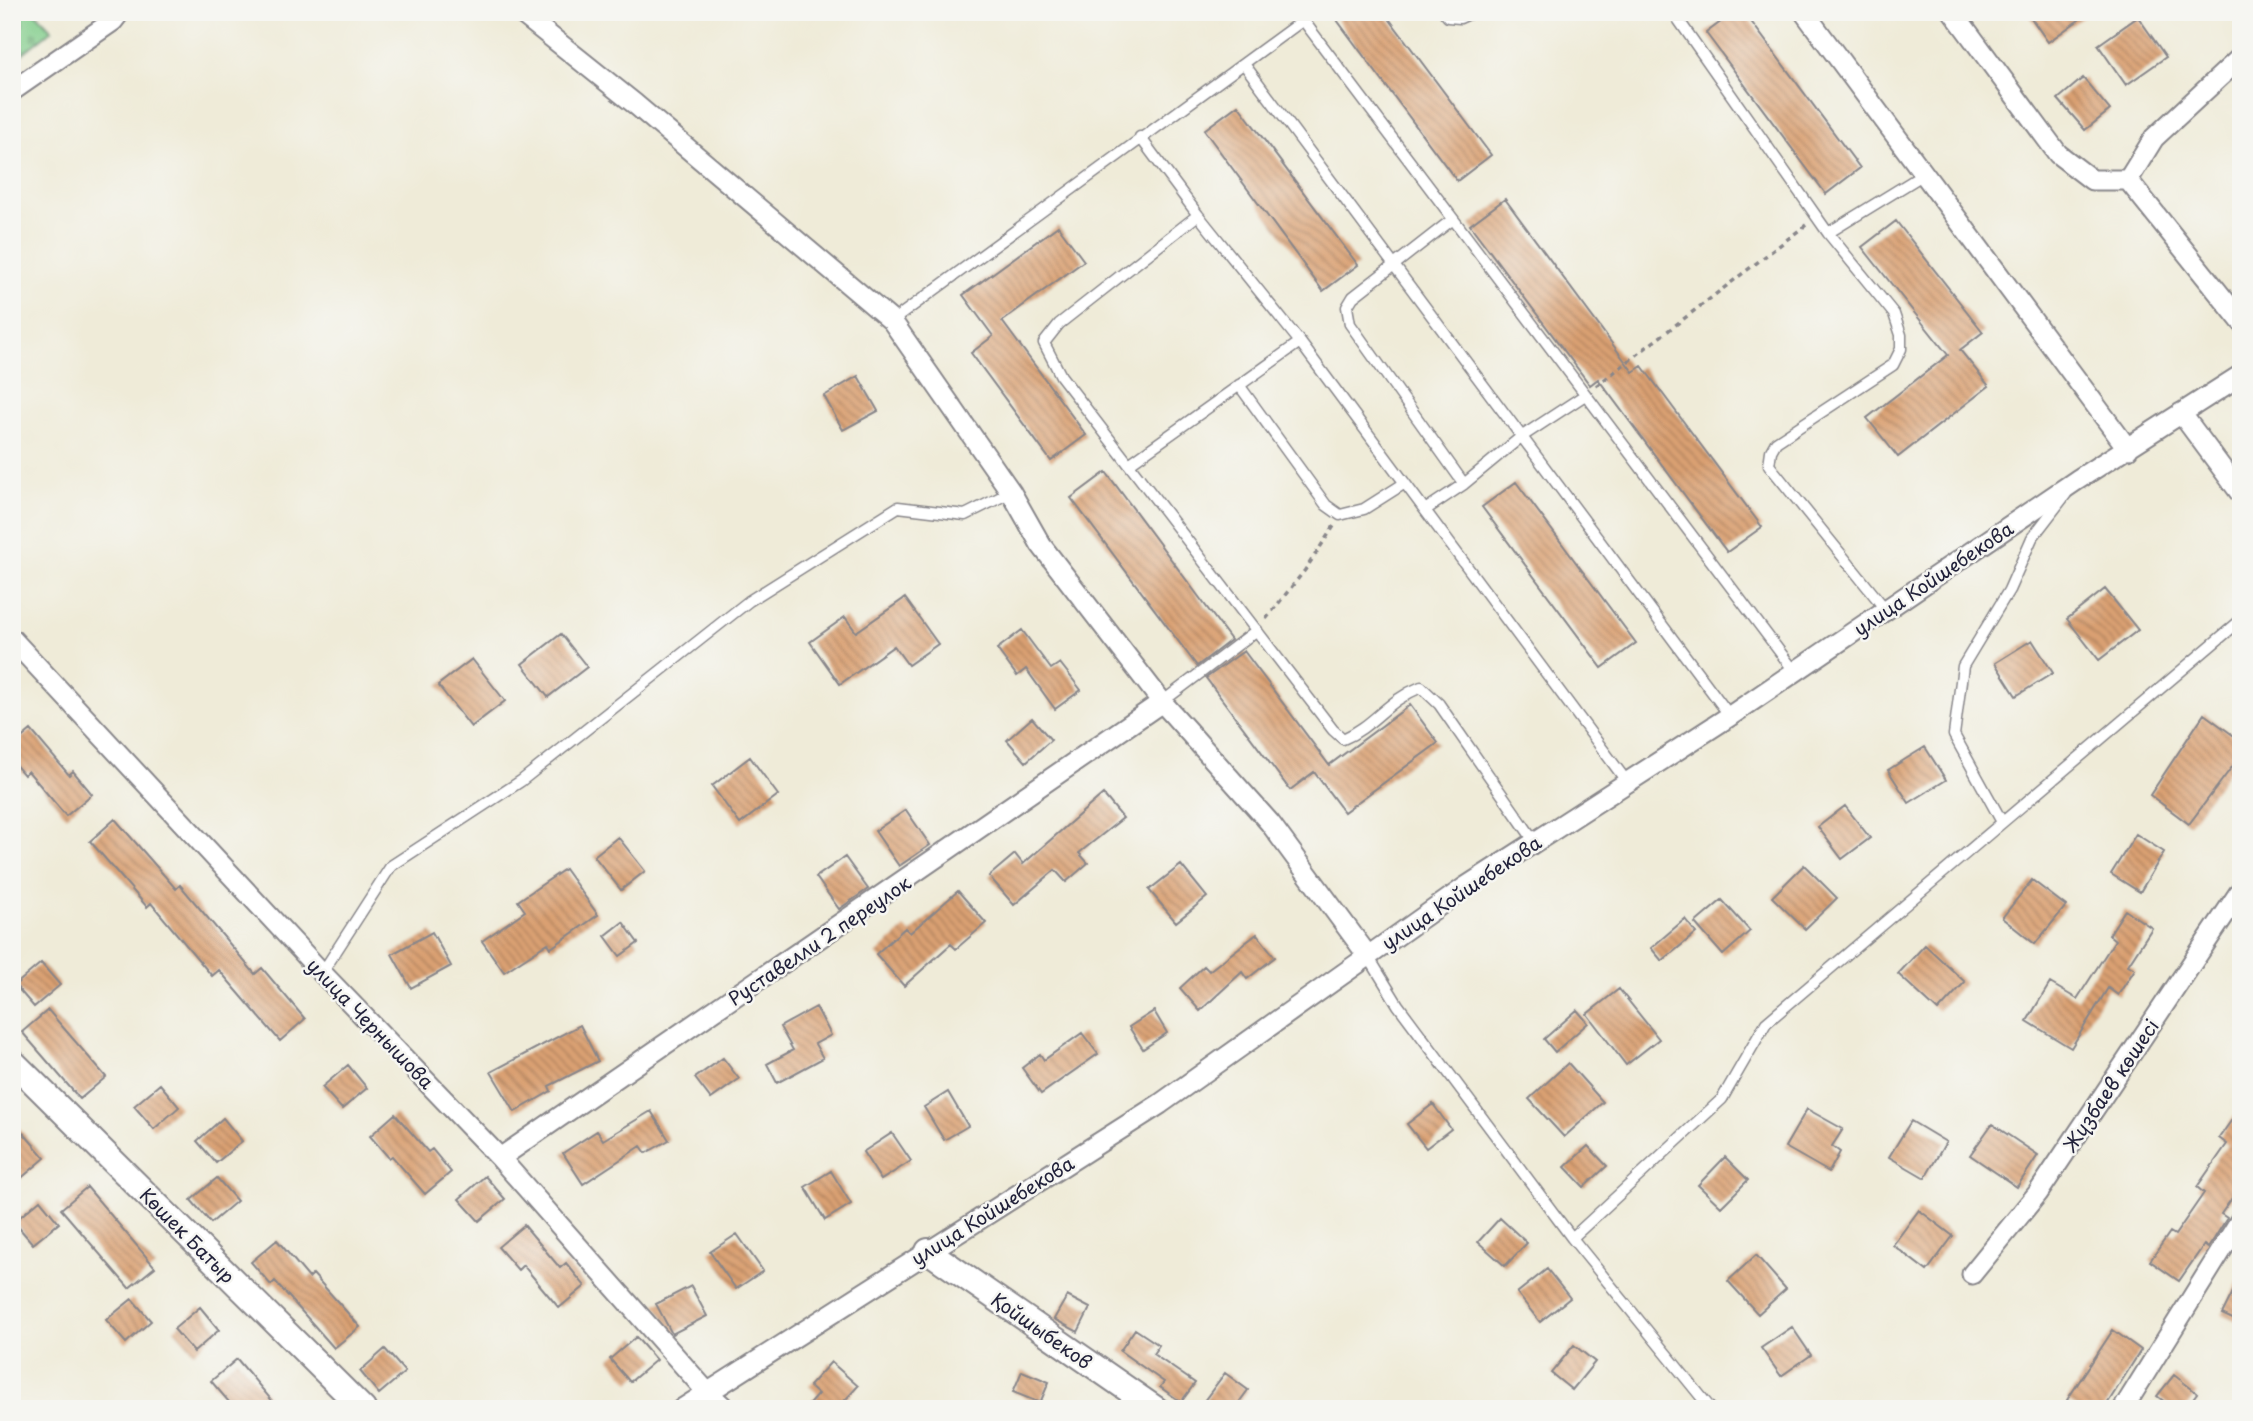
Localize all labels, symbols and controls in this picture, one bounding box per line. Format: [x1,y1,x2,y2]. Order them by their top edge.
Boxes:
street label: улица Койшебекова [1848,514,2019,642]
street label: улица Койшебекова [1376,828,1547,956]
street label: Руставелли 2 переулок [722,868,917,1012]
street label: улица Чернышова [301,951,441,1095]
street label: Жүзбаев көшесі [2055,1013,2165,1157]
street label: улица Койшебекова [905,1148,1079,1272]
street label: Көшек Батыр [134,1181,242,1289]
street label: Қойшыбеков [986,1285,1098,1375]

